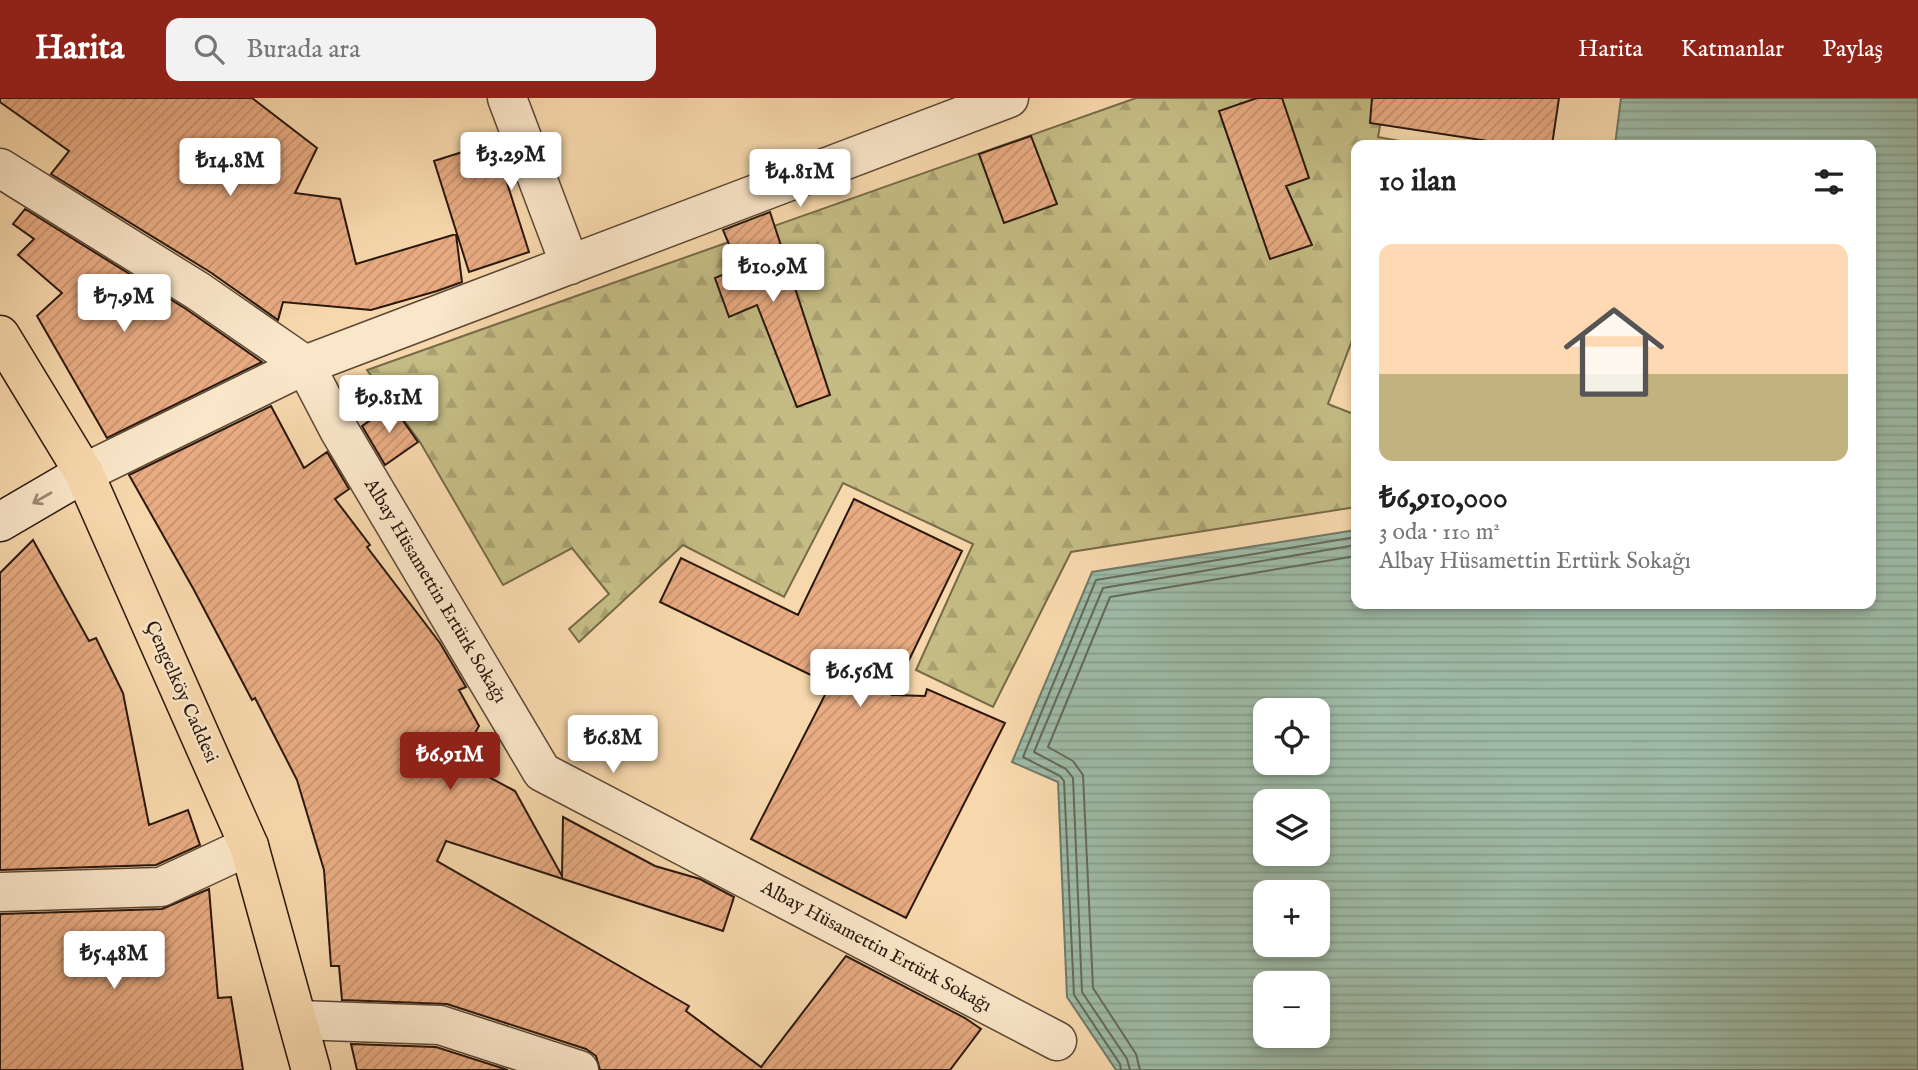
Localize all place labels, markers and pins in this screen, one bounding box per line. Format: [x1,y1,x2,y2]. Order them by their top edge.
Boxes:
pin: ₺3.29M [454,132,568,192]
pin: ₺14.8M [173,139,287,198]
pin: ₺4.81M [743,150,857,209]
pin: ₺10.9M [716,244,830,304]
pin: ₺7.9M [75,274,173,334]
pin: ₺9.81M [332,376,446,435]
pin: ₺6.56M [803,650,917,709]
pin: ₺6.8M [564,716,662,775]
pin: ₺6.91M [393,732,507,792]
pin: ₺5.48M [57,932,171,991]

